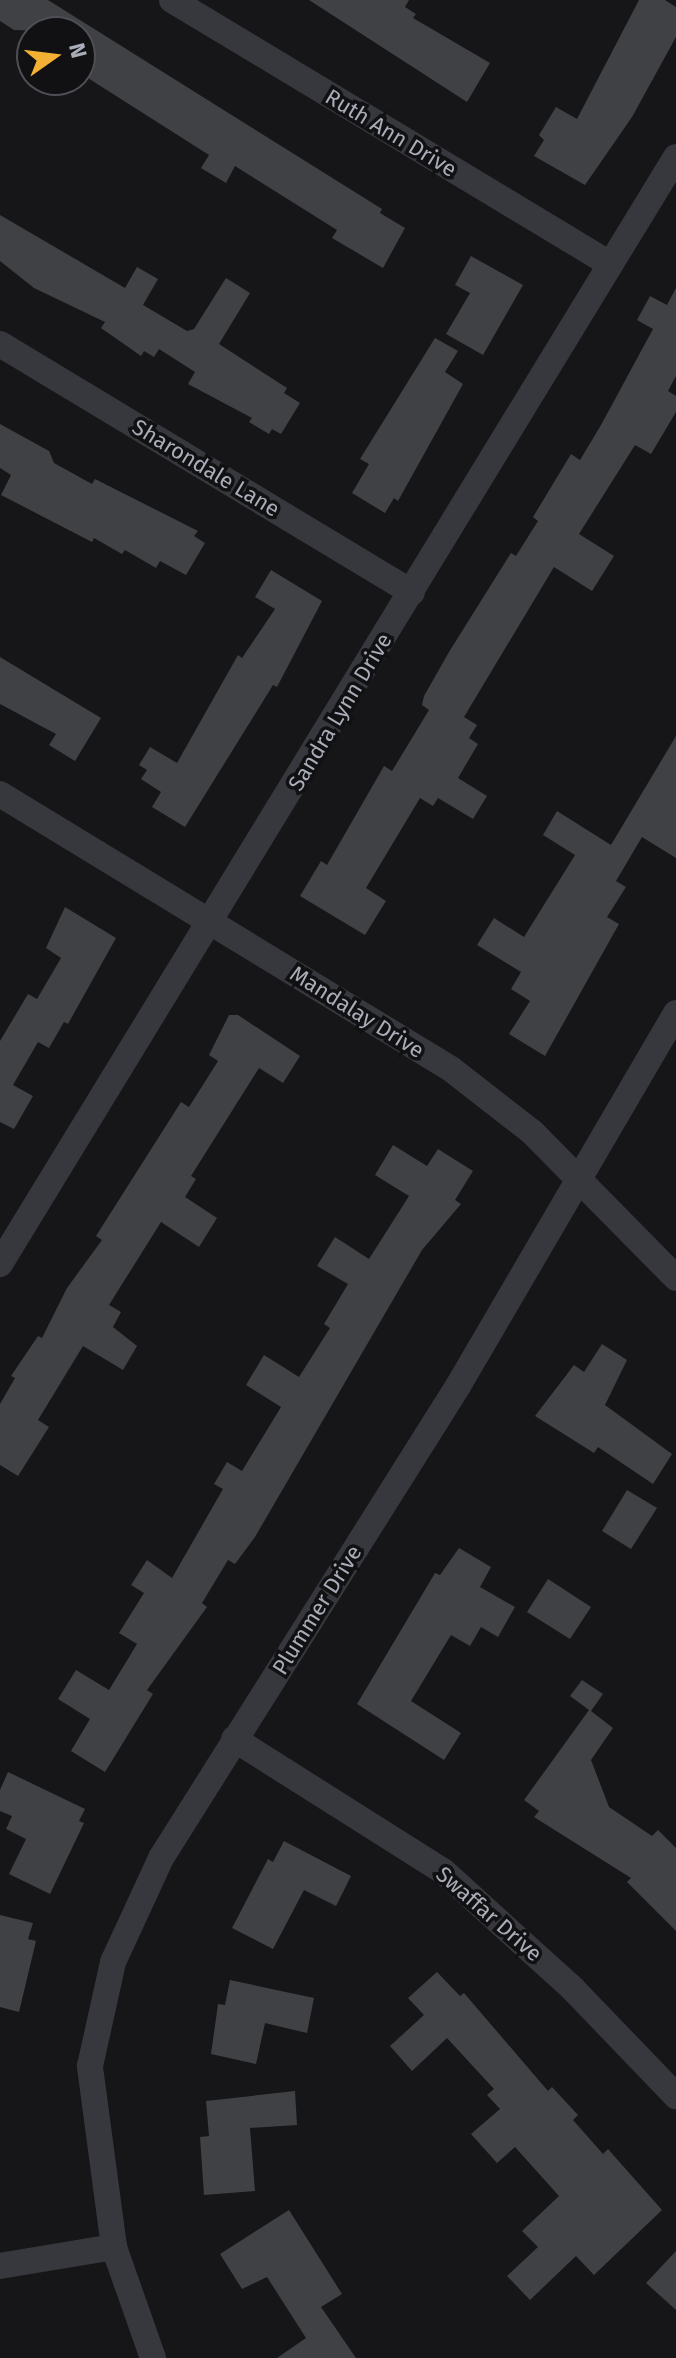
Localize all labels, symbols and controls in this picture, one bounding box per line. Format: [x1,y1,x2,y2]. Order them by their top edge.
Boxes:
north arrow [16,16,96,96]
text: N [63,40,93,61]
street label: Ruth Ann Drive [321,83,461,183]
street label: Sharondale Lane [128,414,284,522]
street label: Sandra Lynn Drive [283,628,397,796]
street label: Mandalay Drive [285,960,429,1064]
street label: Plummer Drive [267,1540,367,1680]
street label: Swaffar Drive [431,1861,547,1967]

